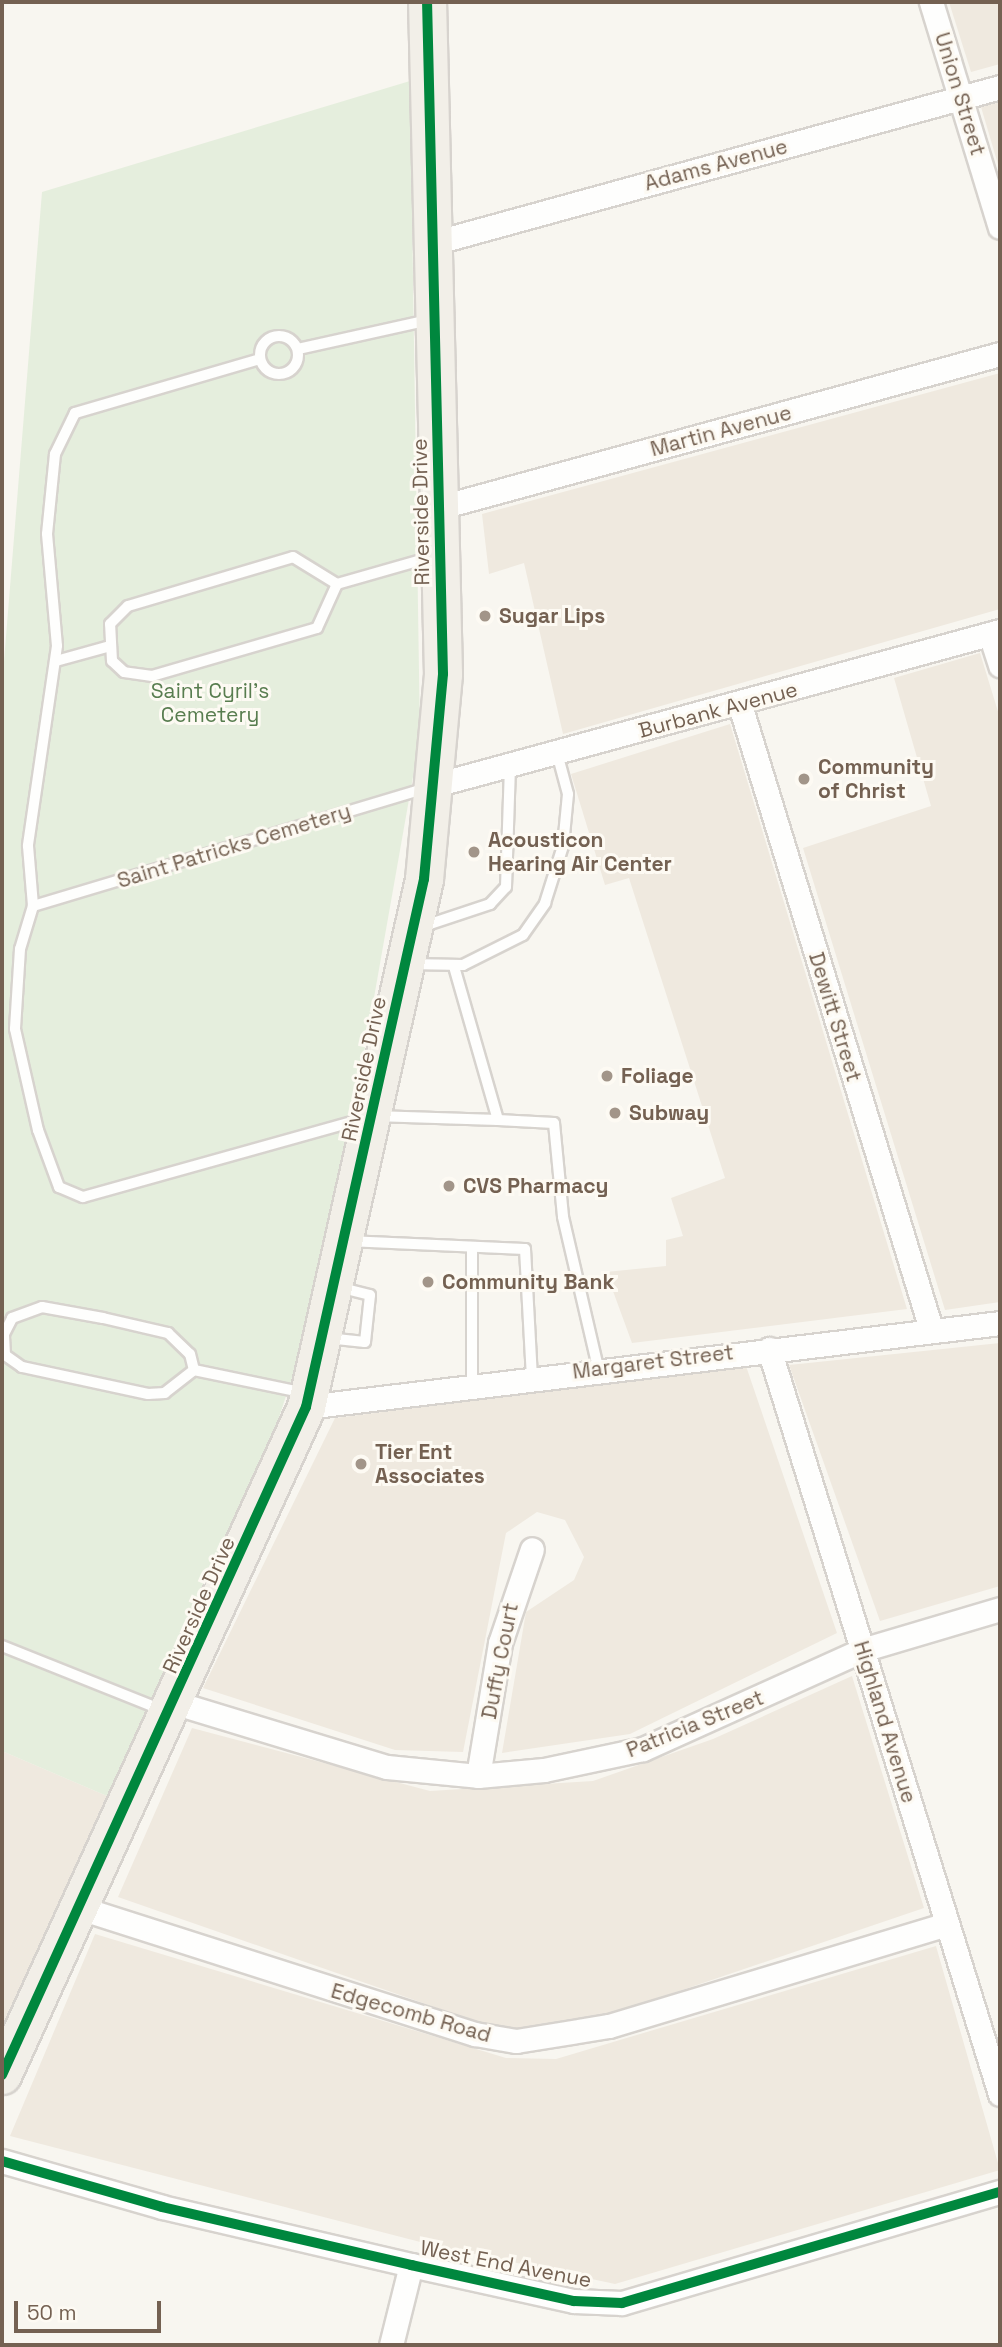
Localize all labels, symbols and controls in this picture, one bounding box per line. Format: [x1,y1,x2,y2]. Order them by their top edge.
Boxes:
street label: Union Street [929,29,991,159]
street label: Adams Avenue [641,134,791,196]
street label: Martin Avenue [648,400,794,462]
street label: Riverside Drive [407,438,435,586]
place label: Sugar Lips [499,603,605,629]
marker: Sugar Lips [477,608,493,624]
street label: Burbank Avenue [636,677,800,743]
park label: Saint Cyril's Cemetery [151,678,269,728]
place label: Community of Christ [818,754,934,804]
marker: Community of Christ [796,771,812,787]
street label: Saint Patricks Cemetery [114,798,354,894]
place label: Acousticon Hearing Air Center [488,827,672,877]
marker: Acousticon Hearing Air Center [466,844,482,860]
street label: Dewitt Street [803,949,867,1085]
street label: Riverside Drive [336,994,392,1144]
place label: Foliage [621,1063,694,1089]
marker: Foliage [599,1068,615,1084]
place label: Subway [629,1100,709,1126]
marker: Subway [607,1105,623,1121]
place label: CVS Pharmacy [463,1173,608,1199]
marker: CVS Pharmacy [441,1178,457,1194]
place label: Community Bank [442,1269,614,1295]
marker: Community Bank [420,1274,436,1290]
street label: Margaret Street [571,1340,735,1384]
place label: Tier Ent Associates [375,1439,485,1489]
marker: Tier Ent Associates [353,1456,369,1472]
street label: Riverside Drive [158,1533,240,1677]
street label: Duffy Court [476,1601,524,1721]
street label: Highland Avenue [848,1638,922,1806]
street label: Patricia Street [623,1685,767,1763]
street label: Edgecomb Road [328,1978,494,2048]
street label: West End Avenue [418,2235,594,2293]
scale bar [18,2288,164,2332]
text: 50 m [27,2299,77,2326]

